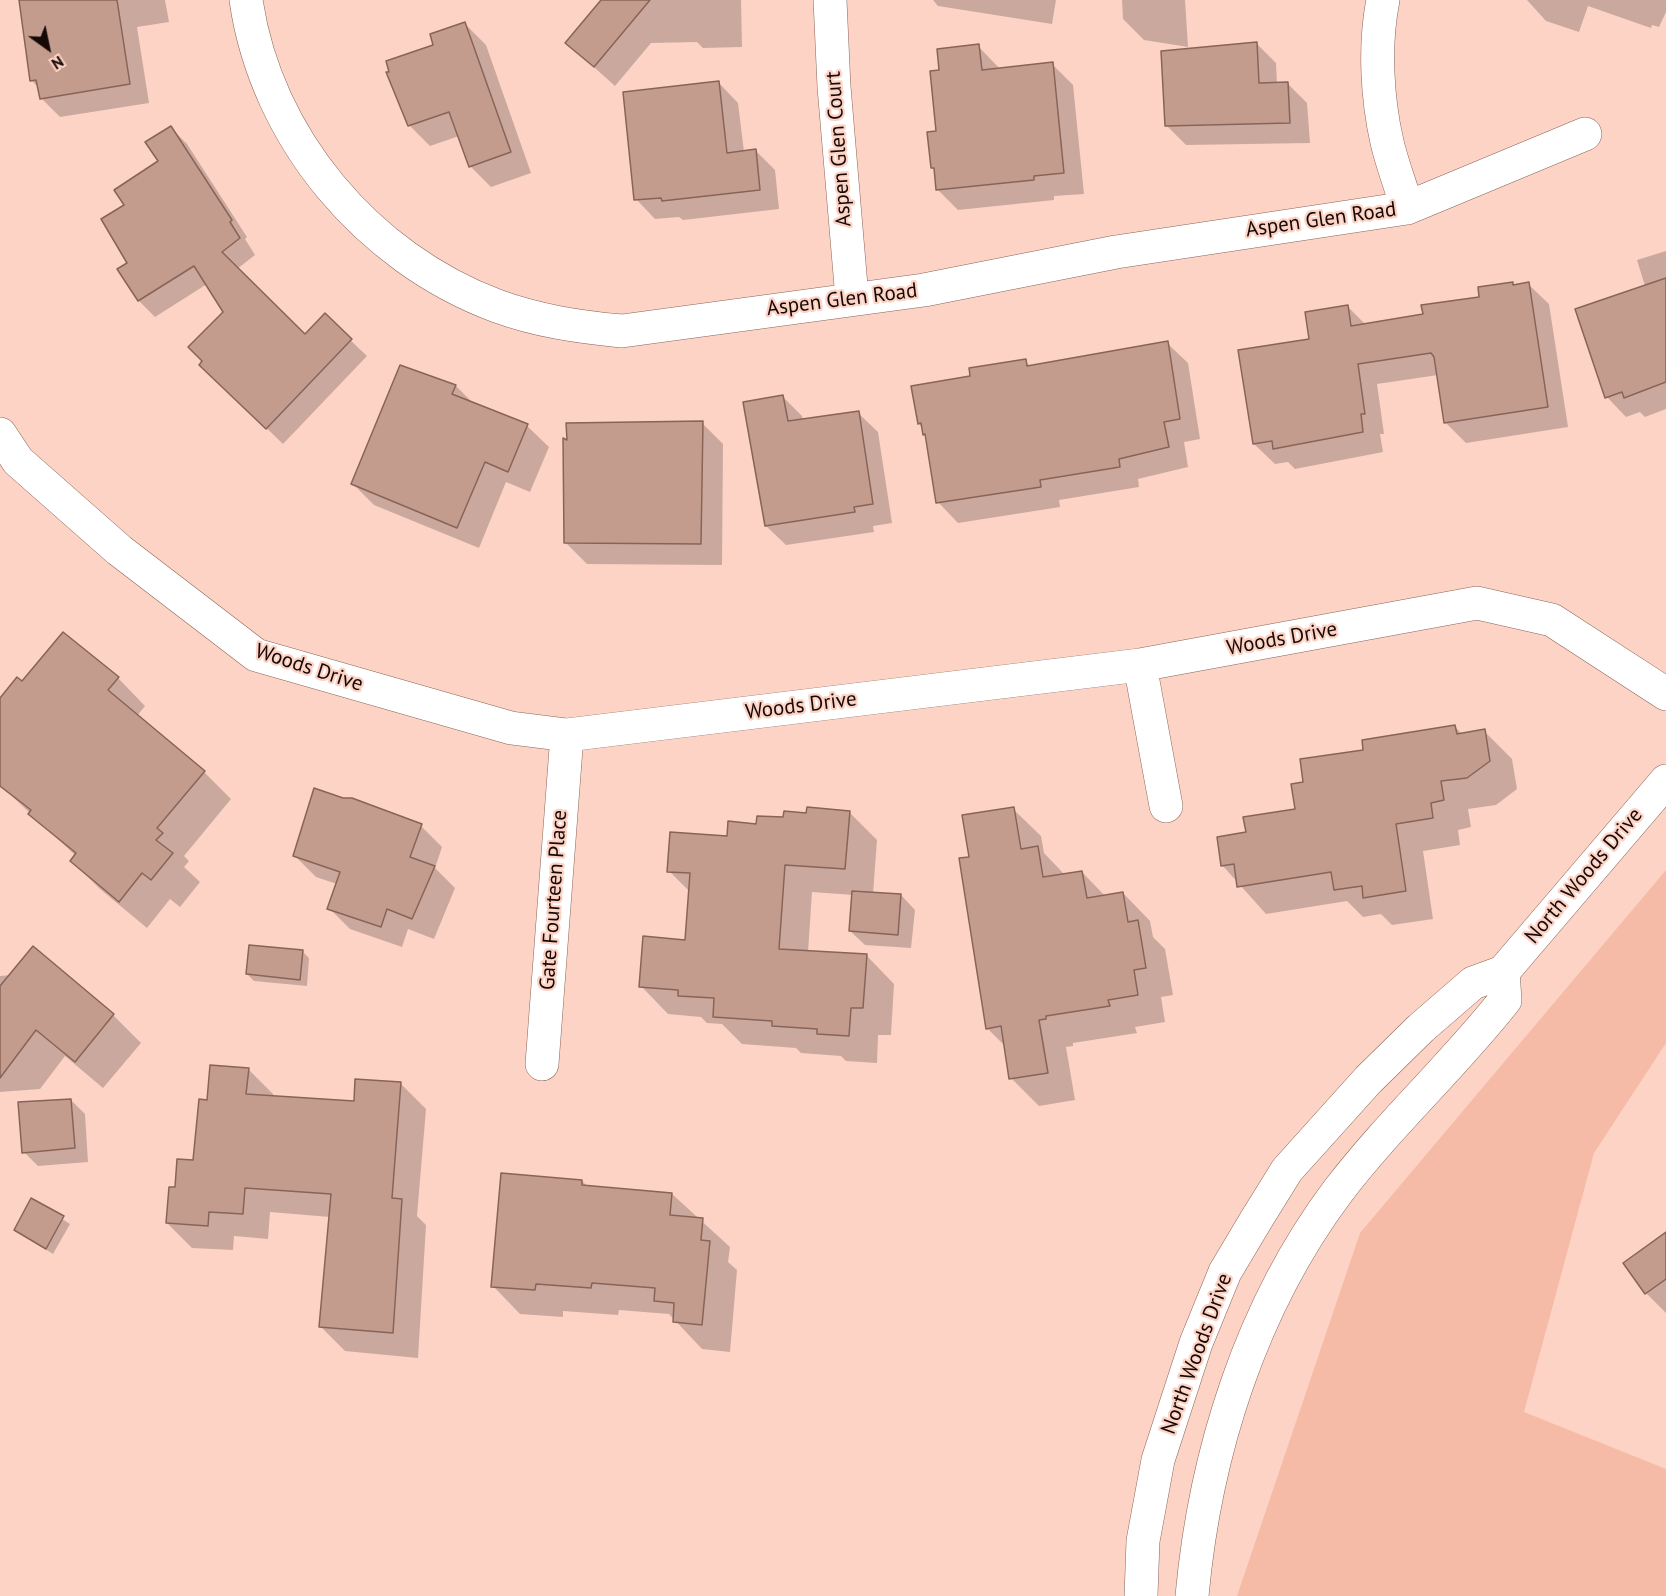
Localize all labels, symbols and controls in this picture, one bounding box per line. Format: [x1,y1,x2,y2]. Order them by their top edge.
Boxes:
north arrow [18,18,78,78]
text: N [48,52,68,74]
street label: Aspen Glen Court [821,70,857,228]
street label: Aspen Glen Road [1244,197,1398,243]
street label: Aspen Glen Road [765,278,919,322]
street label: Woods Drive [1225,617,1339,661]
street label: Woods Drive [252,639,366,697]
street label: Woods Drive [744,687,858,725]
street label: North Woods Drive [1520,803,1648,949]
street label: Gate Fourteen Place [535,809,573,991]
street label: North Woods Drive [1156,1270,1238,1438]

